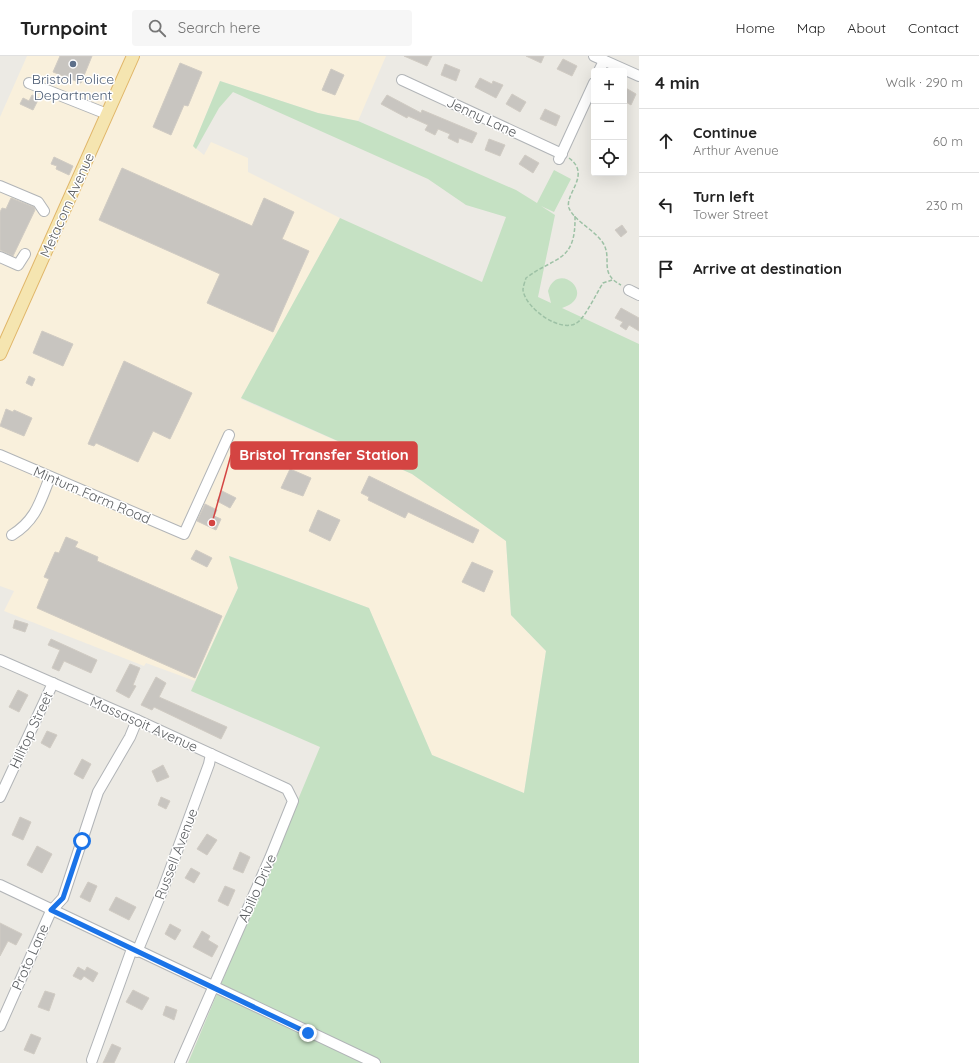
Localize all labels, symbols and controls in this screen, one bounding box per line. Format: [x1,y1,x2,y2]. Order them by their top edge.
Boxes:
search box [132,10,412,46]
text: Turnpoint [20,16,108,40]
icon: search [146,17,168,39]
text: Search here [178,18,261,37]
text: Home [736,19,775,37]
text: Map [797,19,825,37]
text: About [847,19,886,37]
text: Contact [908,19,959,37]
marker: Bristol Police Department [68,59,78,69]
map controls [591,68,627,176]
button: + [591,68,627,104]
place label: Bristol Police Department [32,70,114,104]
text: 4 min [655,72,700,93]
text: Walk · 290 m [886,74,963,90]
street label: Jenny Lane [444,93,520,141]
button: − [591,104,627,140]
text: Continue [693,123,757,142]
icon: ahead [655,130,677,152]
text: 60 m [933,133,963,149]
button: locate [591,140,627,176]
text: Arthur Avenue [693,142,779,158]
street label: Metacom Avenue [36,150,98,260]
text: Turn left [693,187,755,206]
icon: left [655,194,677,216]
text: 230 m [926,197,963,213]
text: Tower Street [693,206,768,222]
icon: arrive [655,258,677,280]
text: Arrive at destination [693,259,842,278]
callout: Bristol Transfer Station [231,442,417,469]
text: Bristol Transfer Station [239,445,409,464]
street label: Minturn Farm Road [31,462,153,528]
street label: Hilltop Street [5,688,57,772]
street label: Massasoit Avenue [87,692,201,756]
street label: Russell Avenue [150,806,202,902]
route start [73,832,91,850]
street label: Abilio Drive [234,851,280,925]
street label: Proto Lane [7,921,53,993]
route end [299,1024,317,1042]

